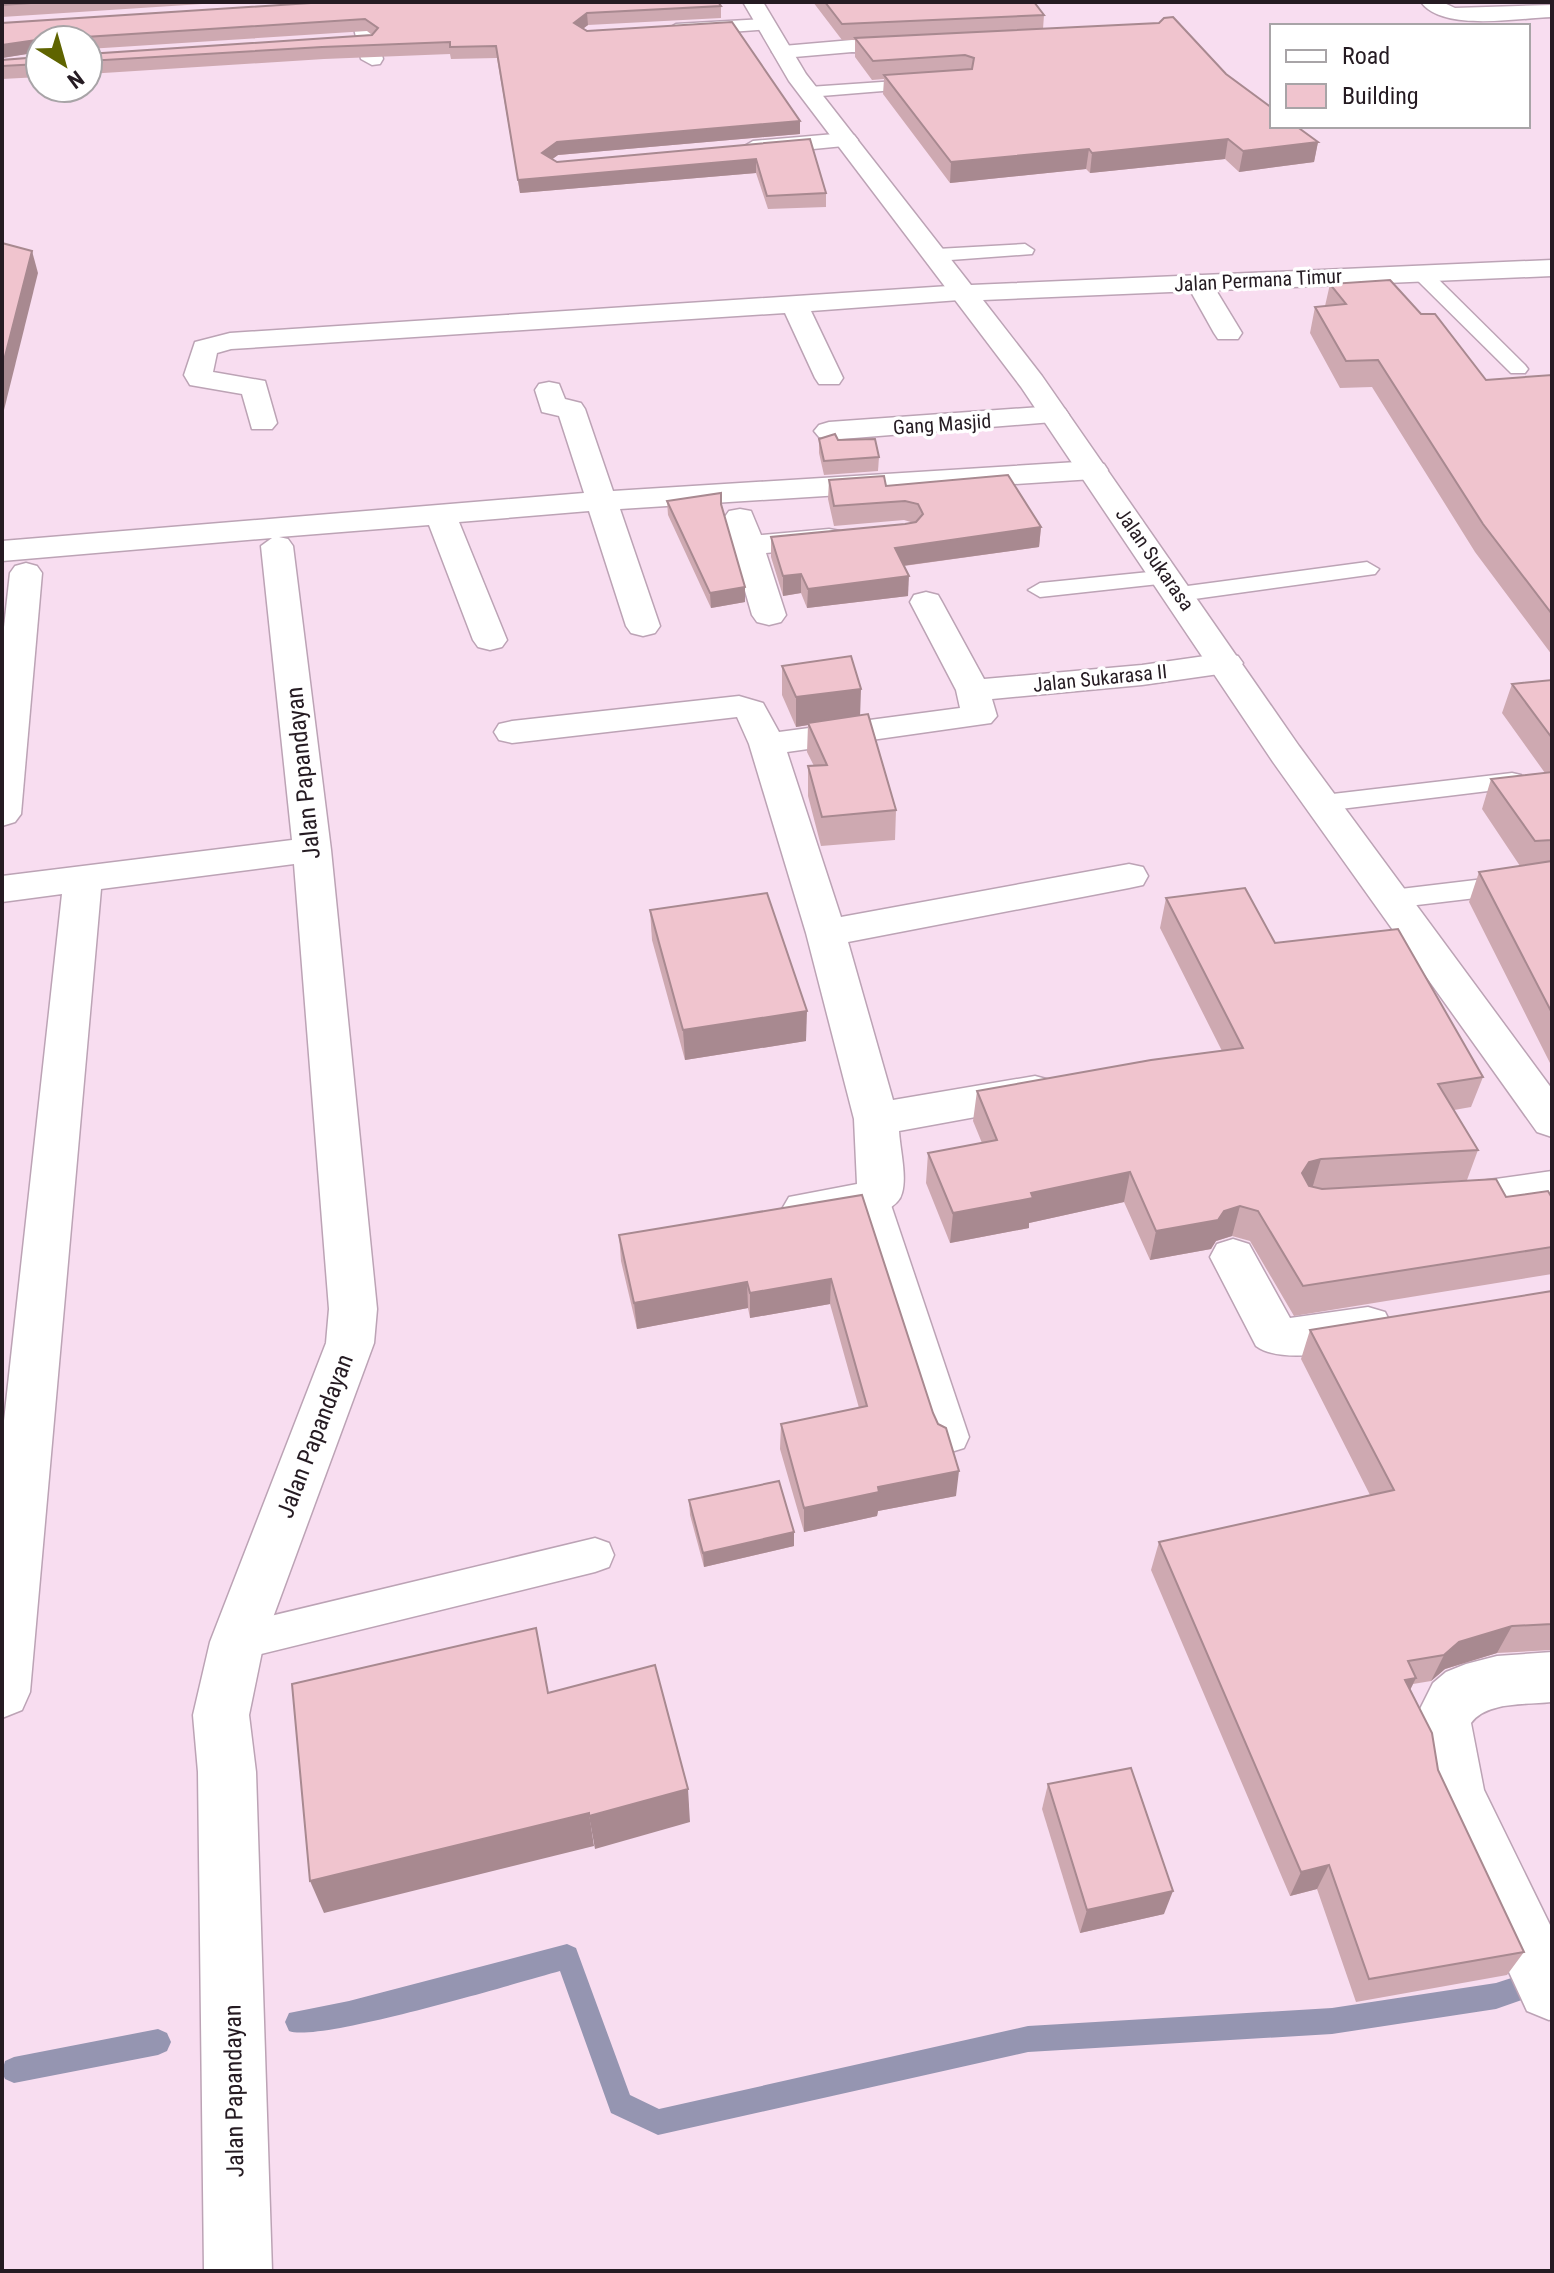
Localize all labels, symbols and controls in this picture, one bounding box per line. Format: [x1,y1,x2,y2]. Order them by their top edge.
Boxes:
north arrow [24,24,104,104]
legend [1270,24,1530,128]
text: Road [1342,42,1390,70]
text: N [63,66,89,94]
text: Building [1342,82,1419,110]
street label: Jalan Permana Timur [1173,264,1343,296]
street label: Gang Masjid [892,409,992,439]
street label: Jalan Sukarasa [1111,503,1199,615]
street label: Jalan Sukarasa II [1032,659,1168,697]
street label: Jalan Papandayan [280,685,326,861]
street label: Jalan Papandayan [271,1350,359,1522]
street label: Jalan Papandayan [218,2004,250,2178]

